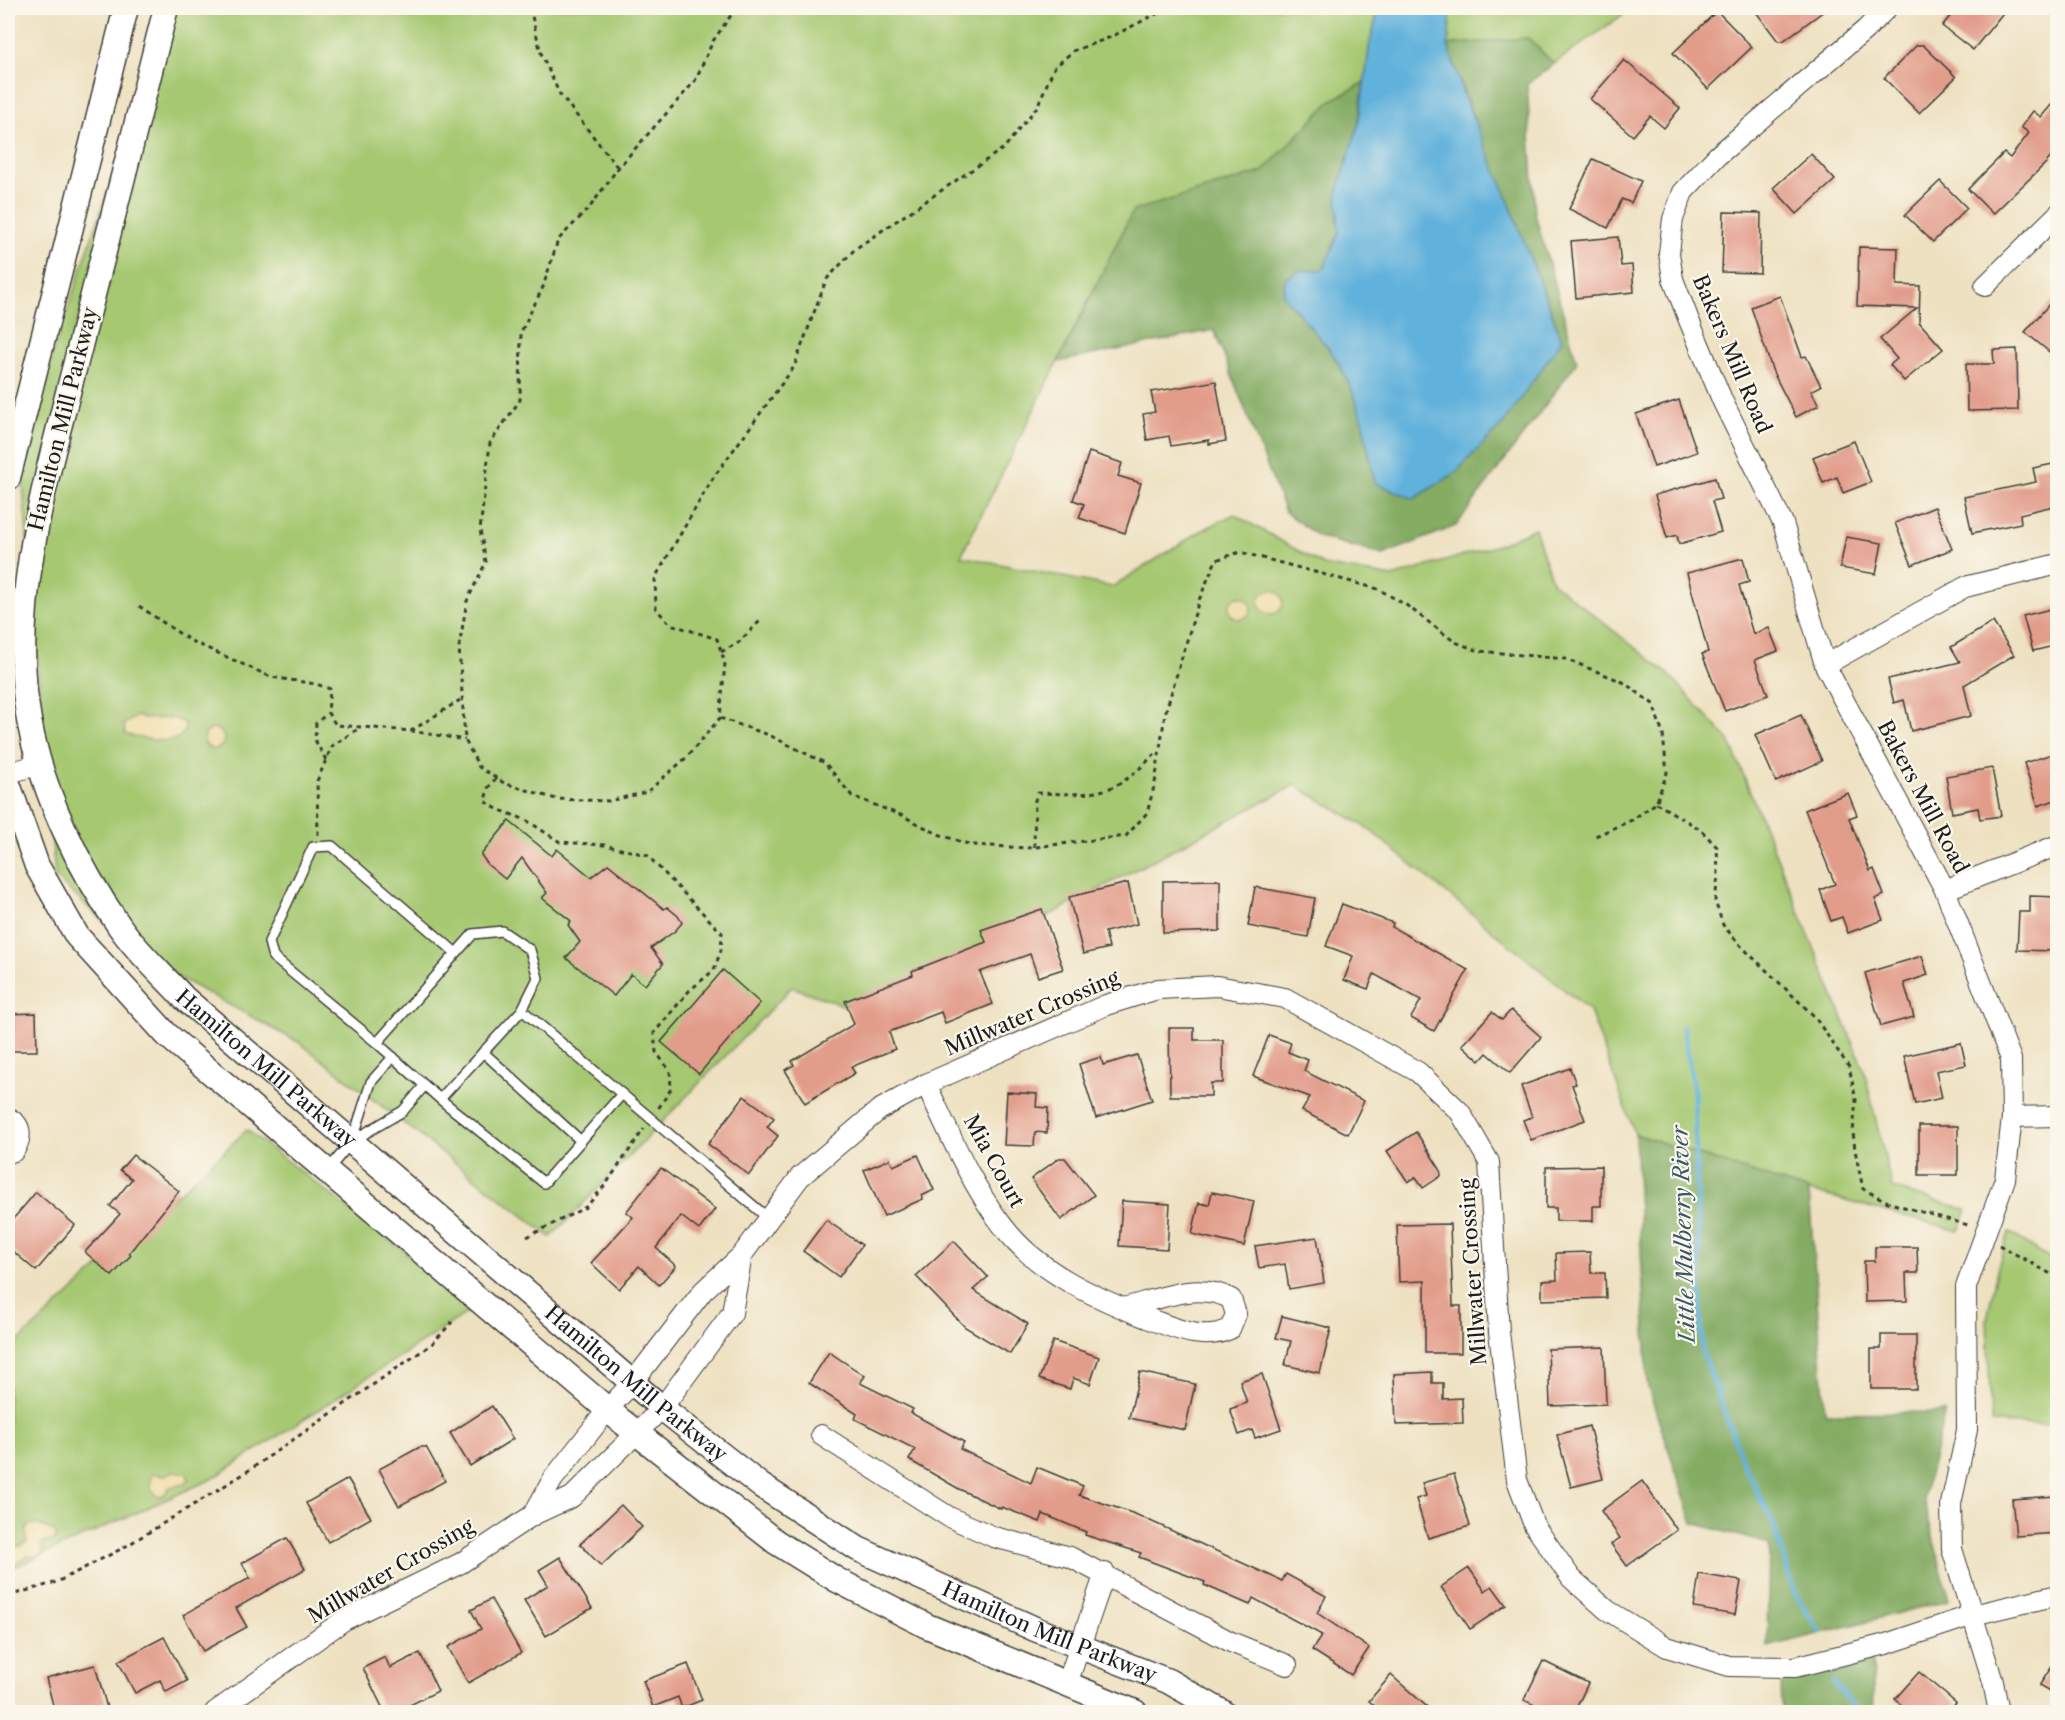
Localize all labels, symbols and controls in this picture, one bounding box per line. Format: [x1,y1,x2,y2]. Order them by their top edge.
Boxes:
street label: Bakers Mill Road [1688,271,1777,437]
street label: Hamilton Mill Parkway [23,304,103,533]
street label: Bakers Mill Road [1872,716,1974,878]
street label: Millwater Crossing [941,964,1124,1061]
street label: Hamilton Mill Parkway [171,984,362,1153]
street label: Mia Court [959,1110,1030,1212]
water label: Little Mulberry River [1666,1123,1701,1345]
street label: Millwater Crossing [1453,1177,1492,1366]
street label: Hamilton Mill Parkway [540,1300,733,1467]
street label: Millwater Crossing [303,1512,479,1628]
street label: Hamilton Mill Parkway [939,1576,1161,1688]

